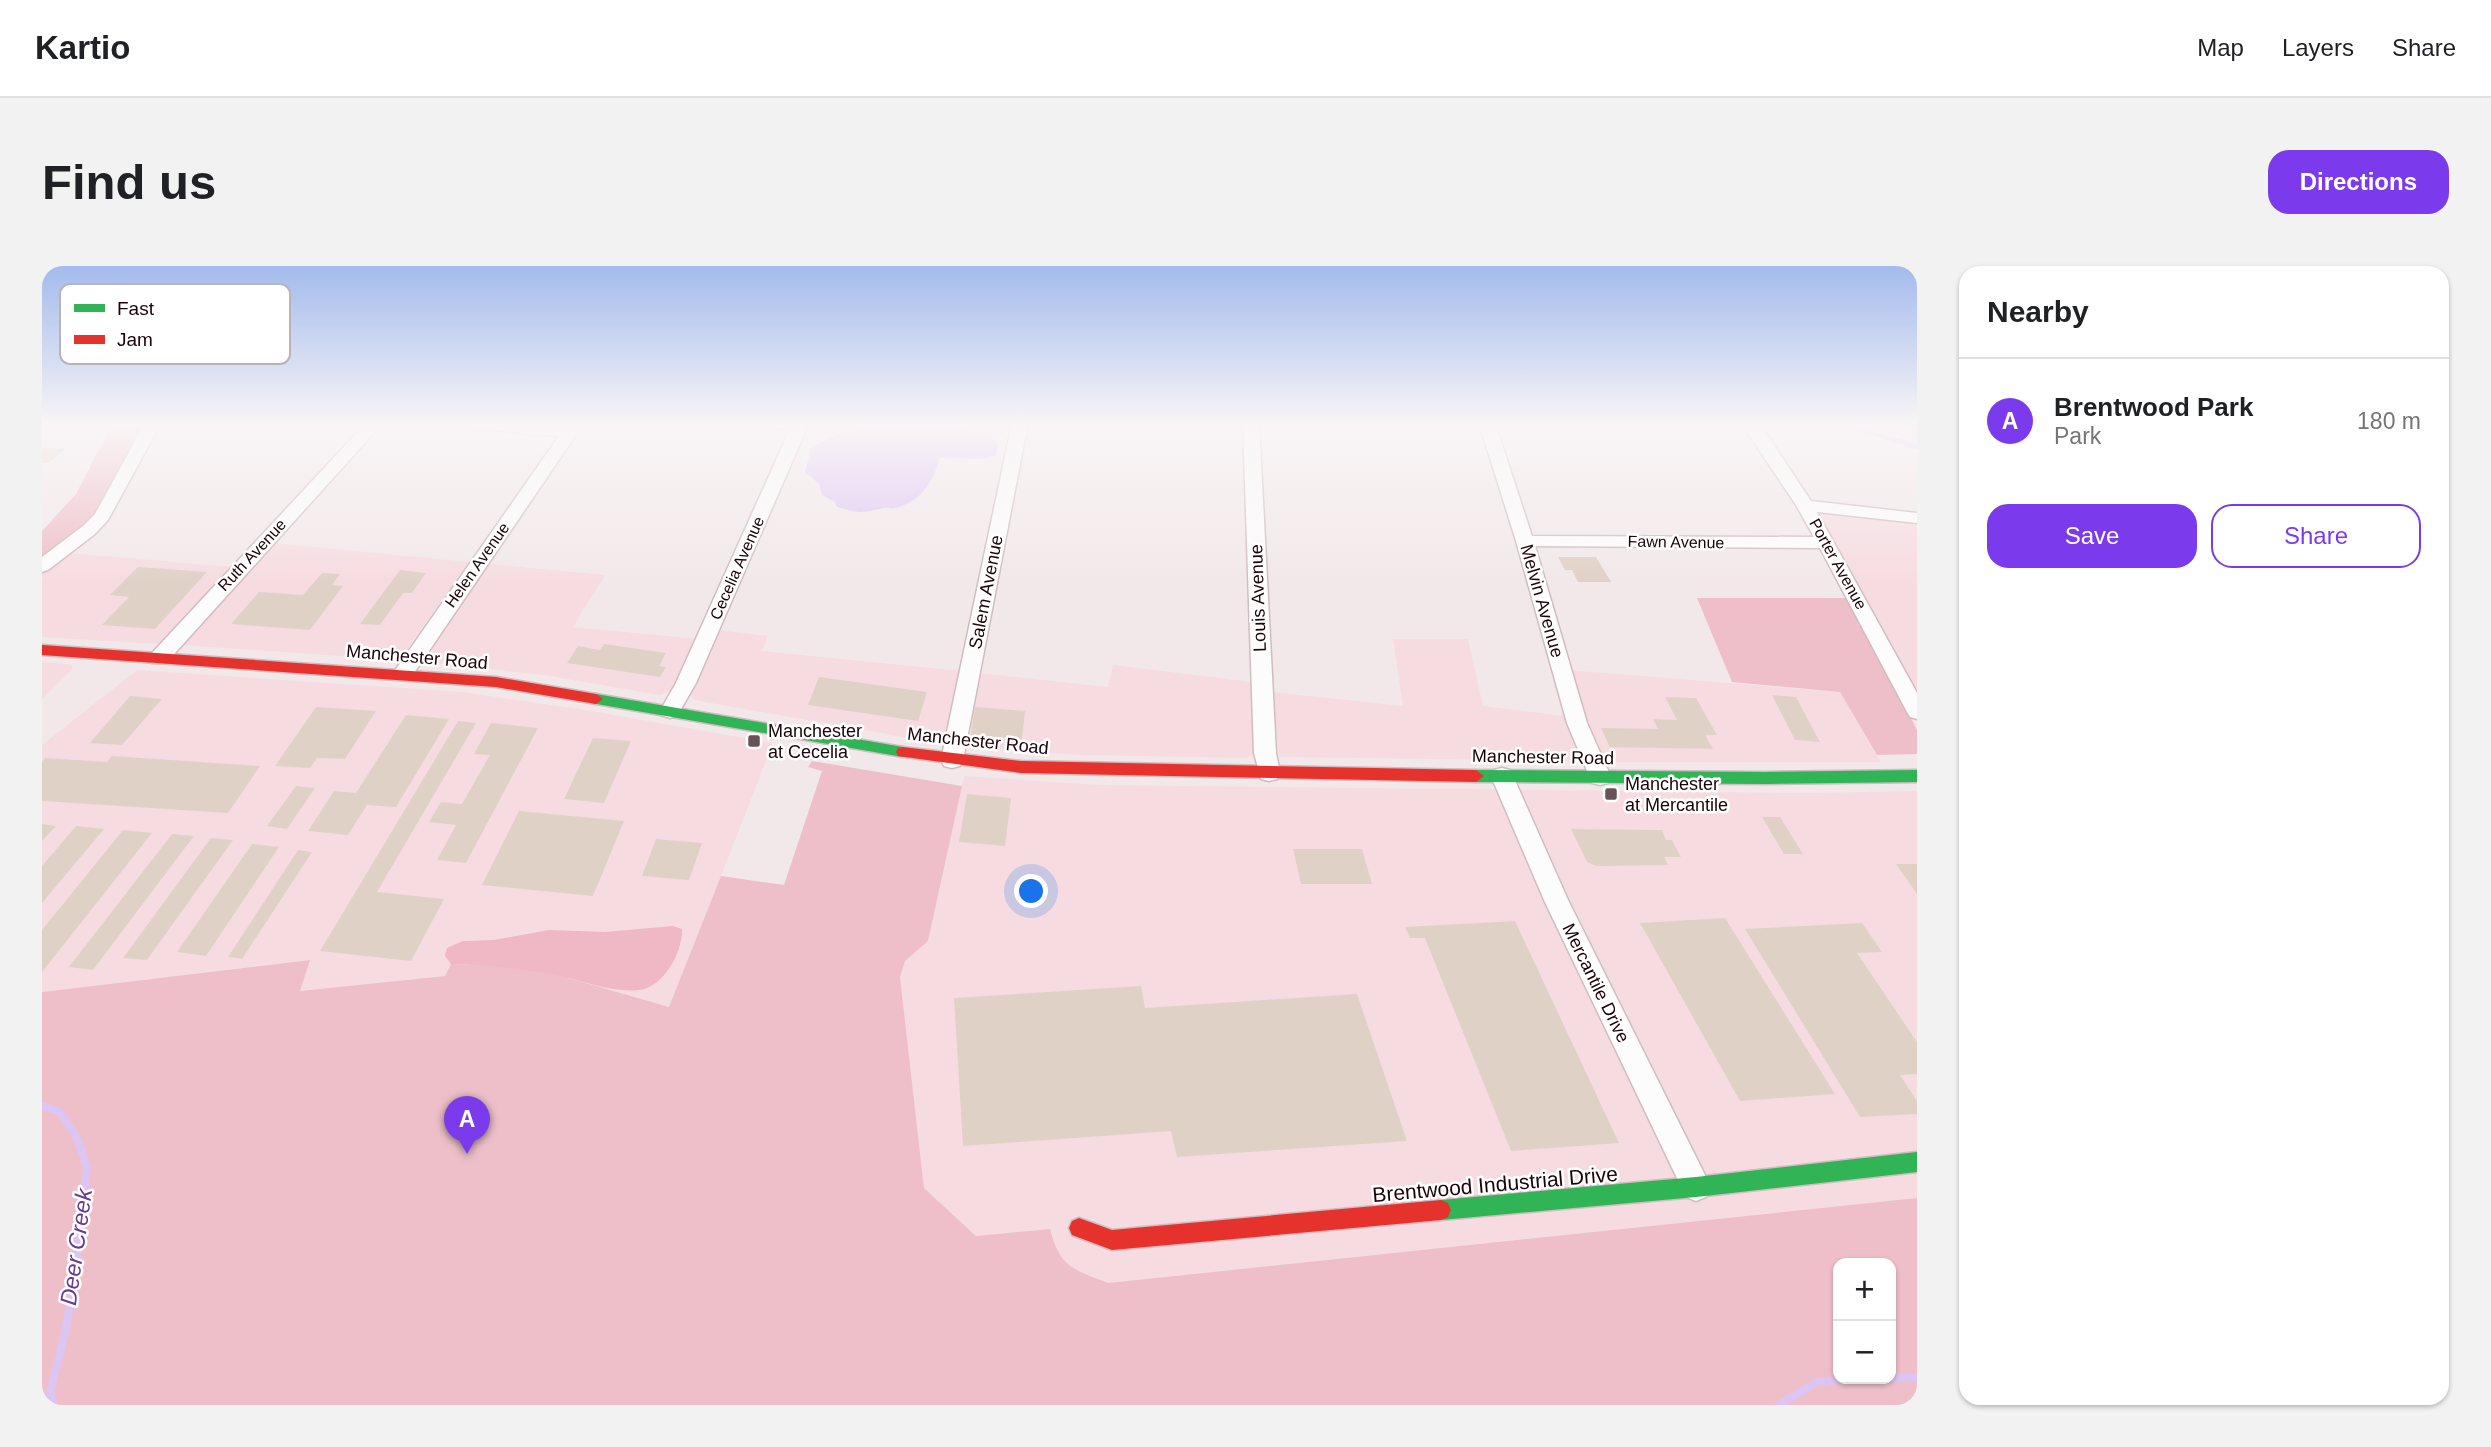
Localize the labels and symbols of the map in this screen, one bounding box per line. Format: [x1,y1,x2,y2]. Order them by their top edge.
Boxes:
legend [60,284,290,364]
text: Fast [117,298,155,319]
text: Jam [117,329,153,350]
street label: Cecelia Avenue [707,514,767,622]
street label: Ruth Avenue [215,516,289,594]
street label: Porter Avenue [1806,516,1870,612]
street label: Helen Avenue [442,519,513,611]
street label: Salem Avenue [965,533,1007,651]
street label: Fawn Avenue [1628,533,1725,551]
street label: Melvin Avenue [1516,542,1568,660]
street label: Louis Avenue [1246,544,1270,652]
street label: Manchester Road [345,641,489,673]
place label: Manchester at Cecelia [768,721,862,762]
street label: Manchester Road [906,724,1050,758]
marker: Manchester at Cecelia [746,733,762,749]
street label: Manchester Road [1472,746,1614,768]
place label: Manchester at Mercantile [1625,774,1728,815]
marker: Manchester at Mercantile [1603,786,1619,802]
your location [1014,874,1048,908]
street label: Mercantile Drive [1559,920,1633,1046]
pin: A [444,1096,490,1154]
street label: Brentwood Industrial Drive [1371,1162,1619,1206]
water label: Deer Creek [55,1185,97,1307]

